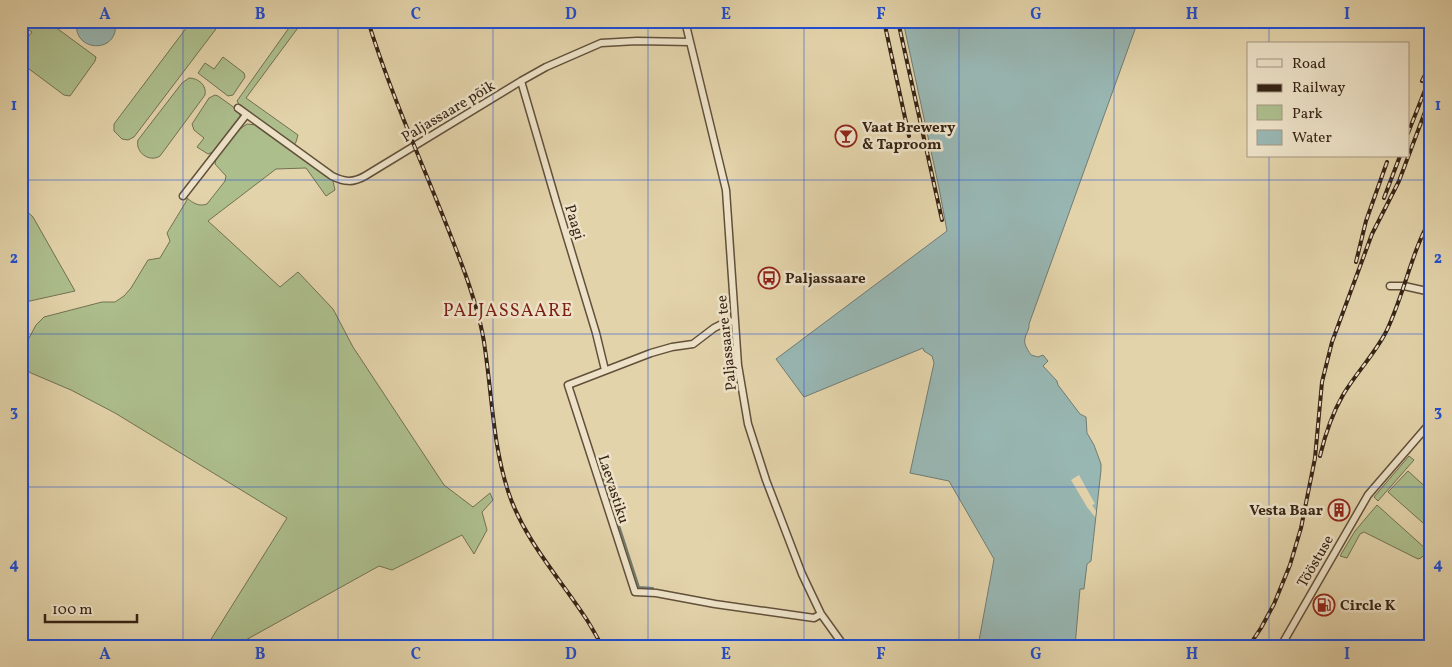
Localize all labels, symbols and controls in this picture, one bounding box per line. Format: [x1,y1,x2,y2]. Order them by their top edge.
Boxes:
text: A [99,4,111,26]
text: B [255,4,266,26]
text: C [411,4,421,26]
text: D [565,4,577,26]
text: E [721,4,731,26]
text: F [876,4,886,26]
text: G [1030,4,1042,26]
text: H [1186,4,1198,26]
text: I [1344,4,1350,26]
legend [1247,42,1410,158]
text: Road [1292,54,1326,75]
street label: Paljassaare põik [398,76,500,149]
text: Railway [1292,78,1345,99]
text: 1 [11,95,17,117]
text: 1 [1435,95,1441,117]
text: Park [1292,104,1323,125]
place label: Vaat Brewery & Taproom [862,118,956,156]
bar icon: Vaat Brewery & Taproom [834,124,858,148]
text: Water [1292,128,1332,149]
street label: Paagi [558,202,589,243]
text: 2 [10,248,18,270]
text: 2 [1434,248,1442,270]
bus stop icon: Paljassaare [757,266,781,290]
place label: Paljassaare [785,269,866,290]
street label: Paljassaare tee [712,294,743,392]
district label: PALJASSAARE [443,299,573,324]
text: 3 [10,401,18,423]
text: 3 [1434,401,1442,423]
street label: Laevastiku [592,452,634,527]
building icon: Vesta Baar [1327,498,1351,522]
place label: Vesta Baar [1249,501,1323,522]
street label: Tööstuse [1293,532,1340,592]
text: 4 [9,554,19,576]
text: 4 [1433,554,1443,576]
scale bar [45,592,138,624]
fuel station icon: Circle K [1312,593,1336,617]
place label: Circle K [1340,596,1396,617]
text: 100 m [52,600,92,621]
text: A [99,644,111,666]
text: B [255,644,266,666]
text: C [411,644,421,666]
text: D [565,644,577,666]
text: E [721,644,731,666]
text: F [876,644,886,666]
text: G [1030,644,1042,666]
text: H [1186,644,1198,666]
text: I [1344,644,1350,666]

